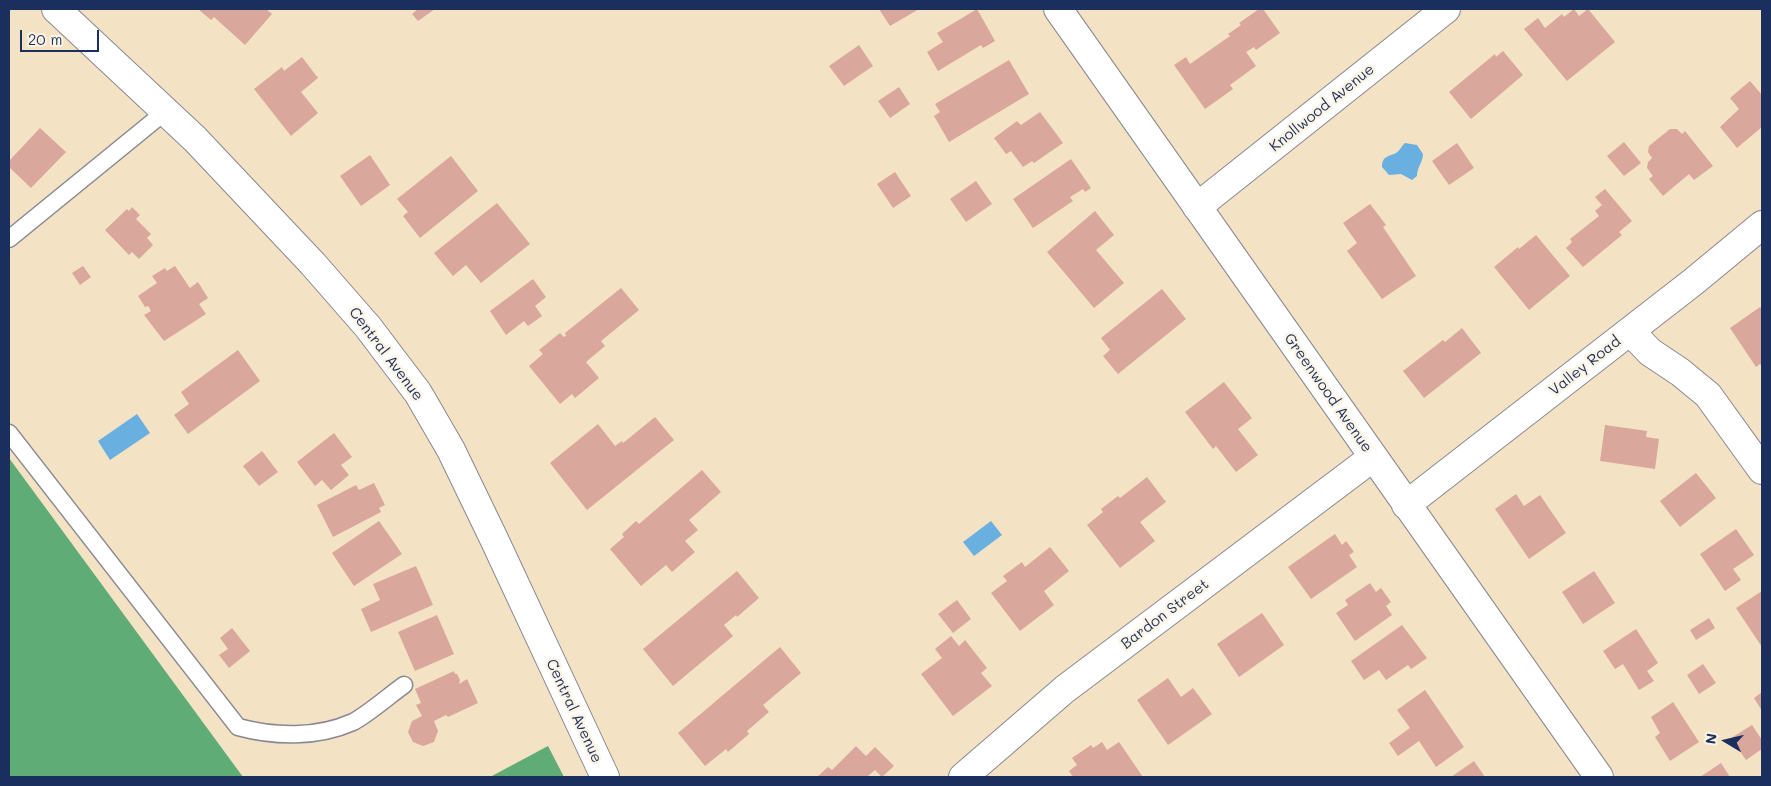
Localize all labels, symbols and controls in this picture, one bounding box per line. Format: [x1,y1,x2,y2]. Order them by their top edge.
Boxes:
scale bar [22,20,101,52]
text: 20 m [28,29,62,49]
street label: Knollwood Avenue [1266,60,1378,156]
street label: Central Avenue [345,304,427,404]
street label: Greenwood Avenue [1280,330,1376,456]
street label: Valley Road [1546,332,1624,400]
street label: Bardon Street [1117,575,1213,653]
street label: Central Avenue [542,656,606,766]
north arrow [1701,716,1751,766]
text: N [1700,732,1721,745]

